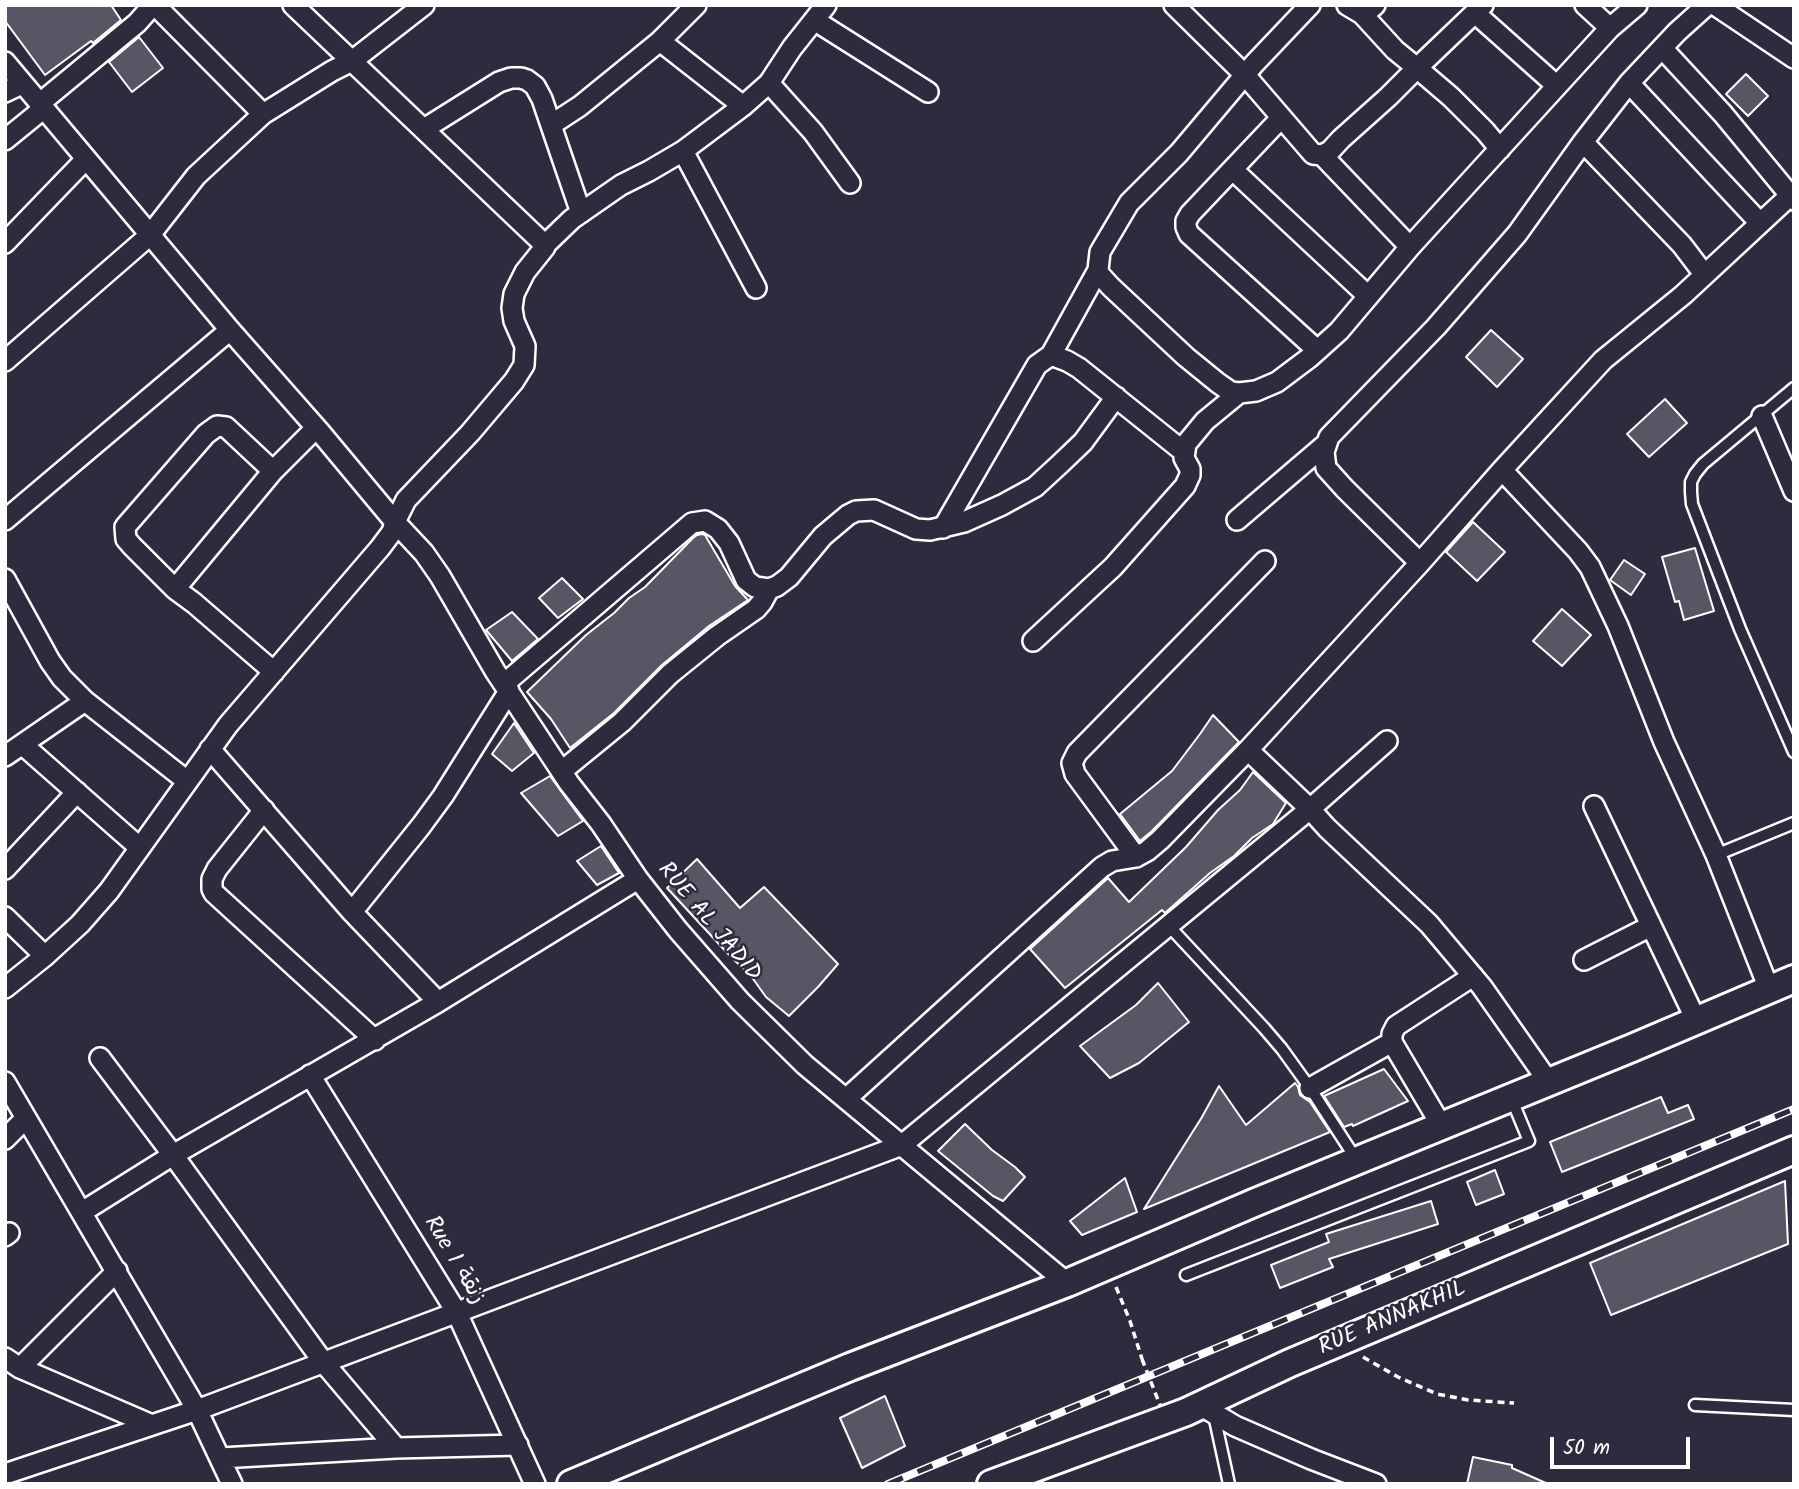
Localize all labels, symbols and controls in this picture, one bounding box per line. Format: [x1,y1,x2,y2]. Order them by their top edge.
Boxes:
street label: RUE AL JADID [650,858,766,988]
street label: Rue 1 زنقة [416,1212,490,1310]
street label: RUE ANNAKHIL [1315,1276,1471,1364]
scale bar [1554,1422,1694,1466]
text: 50 m [1563,1432,1610,1465]

